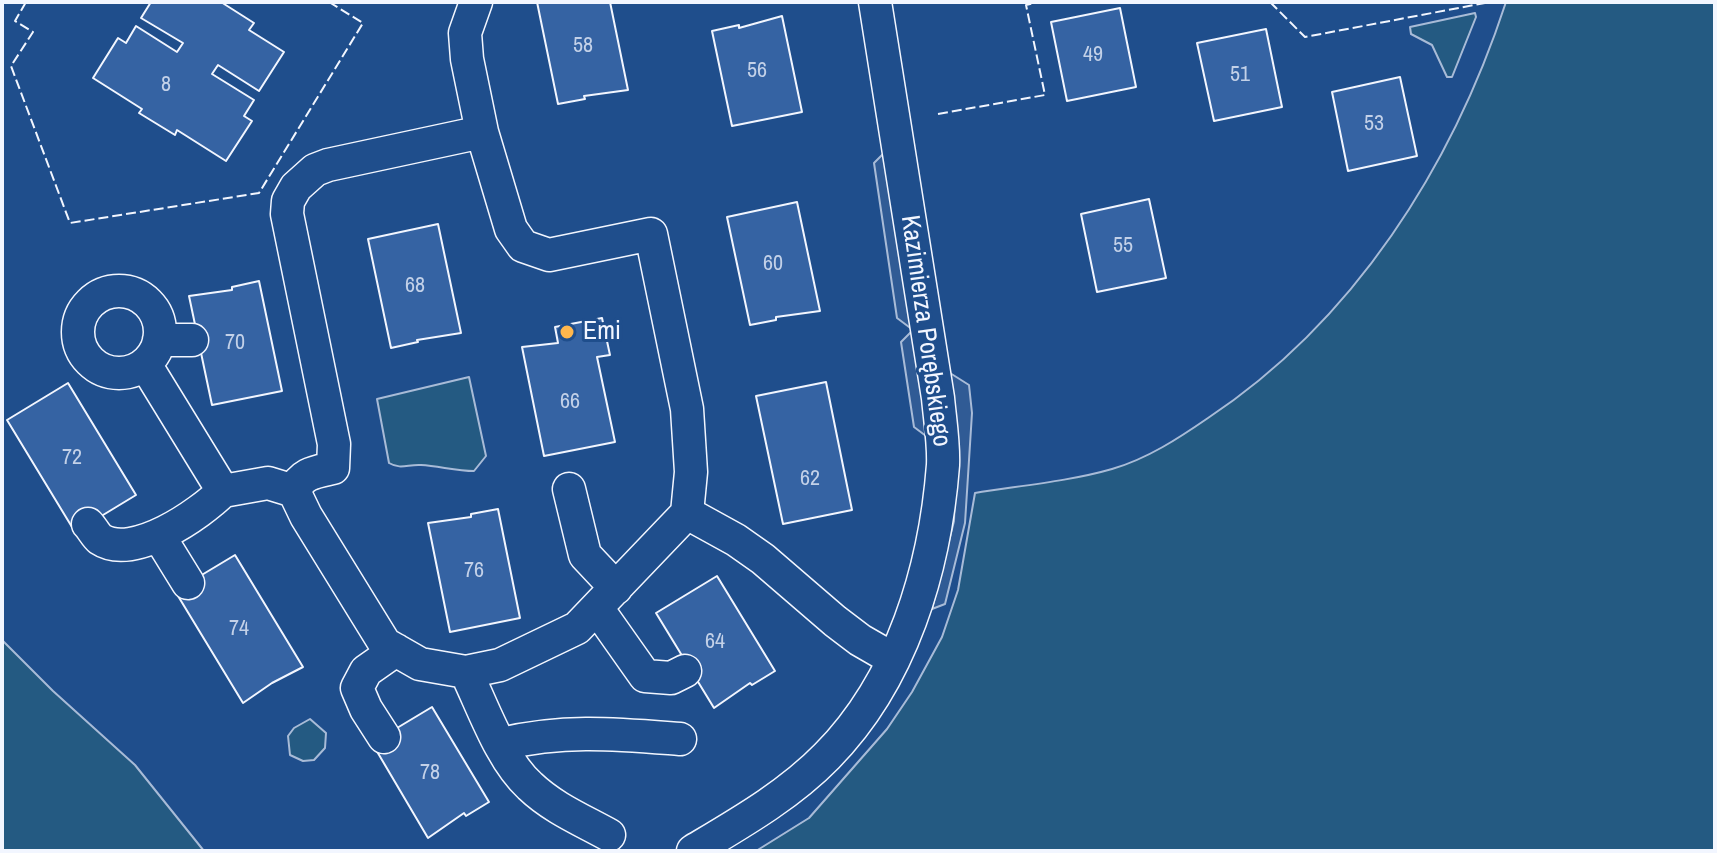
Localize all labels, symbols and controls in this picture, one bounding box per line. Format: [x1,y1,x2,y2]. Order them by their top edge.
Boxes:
house number: 58 [573,33,593,59]
house number: 49 [1083,42,1103,68]
house number: 56 [747,58,767,84]
house number: 51 [1230,62,1250,88]
house number: 8 [161,72,171,98]
house number: 53 [1364,111,1384,137]
street label: Kazimierza Porębskiego [893,213,957,449]
house number: 55 [1113,233,1133,259]
house number: 60 [763,251,783,277]
house number: 68 [405,273,425,299]
place label: Emi [583,316,621,348]
marker: Emi [558,323,576,341]
house number: 70 [225,330,245,356]
house number: 66 [560,389,580,415]
house number: 72 [62,445,82,471]
house number: 62 [800,466,820,492]
house number: 76 [464,558,484,584]
house number: 74 [229,616,249,642]
house number: 64 [705,629,725,655]
house number: 78 [420,760,440,786]

